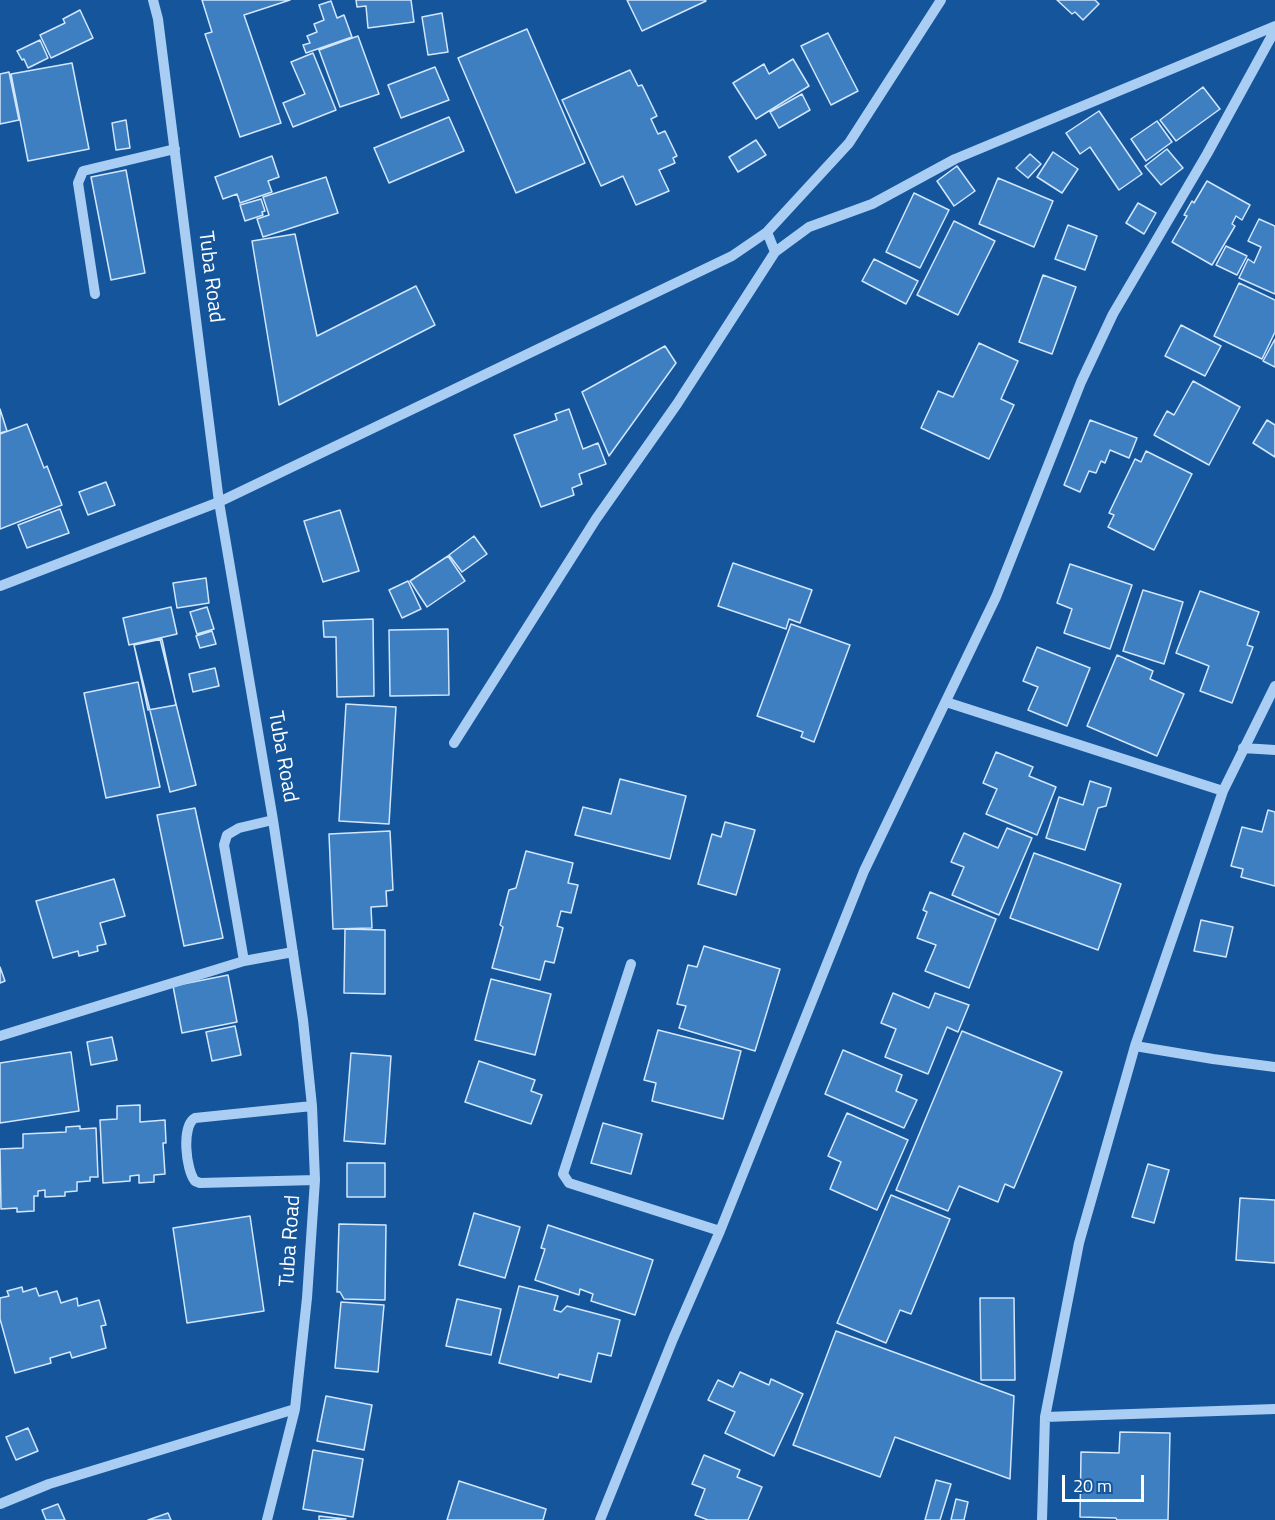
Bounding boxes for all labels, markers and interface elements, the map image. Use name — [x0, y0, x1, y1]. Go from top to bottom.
street label: Tuba Road — [192, 230, 228, 324]
street label: Tuba Road — [262, 710, 302, 804]
street label: Tuba Road — [275, 1194, 307, 1288]
scale bar — [1065, 1463, 1148, 1501]
text: 20 m — [1073, 1472, 1112, 1499]

